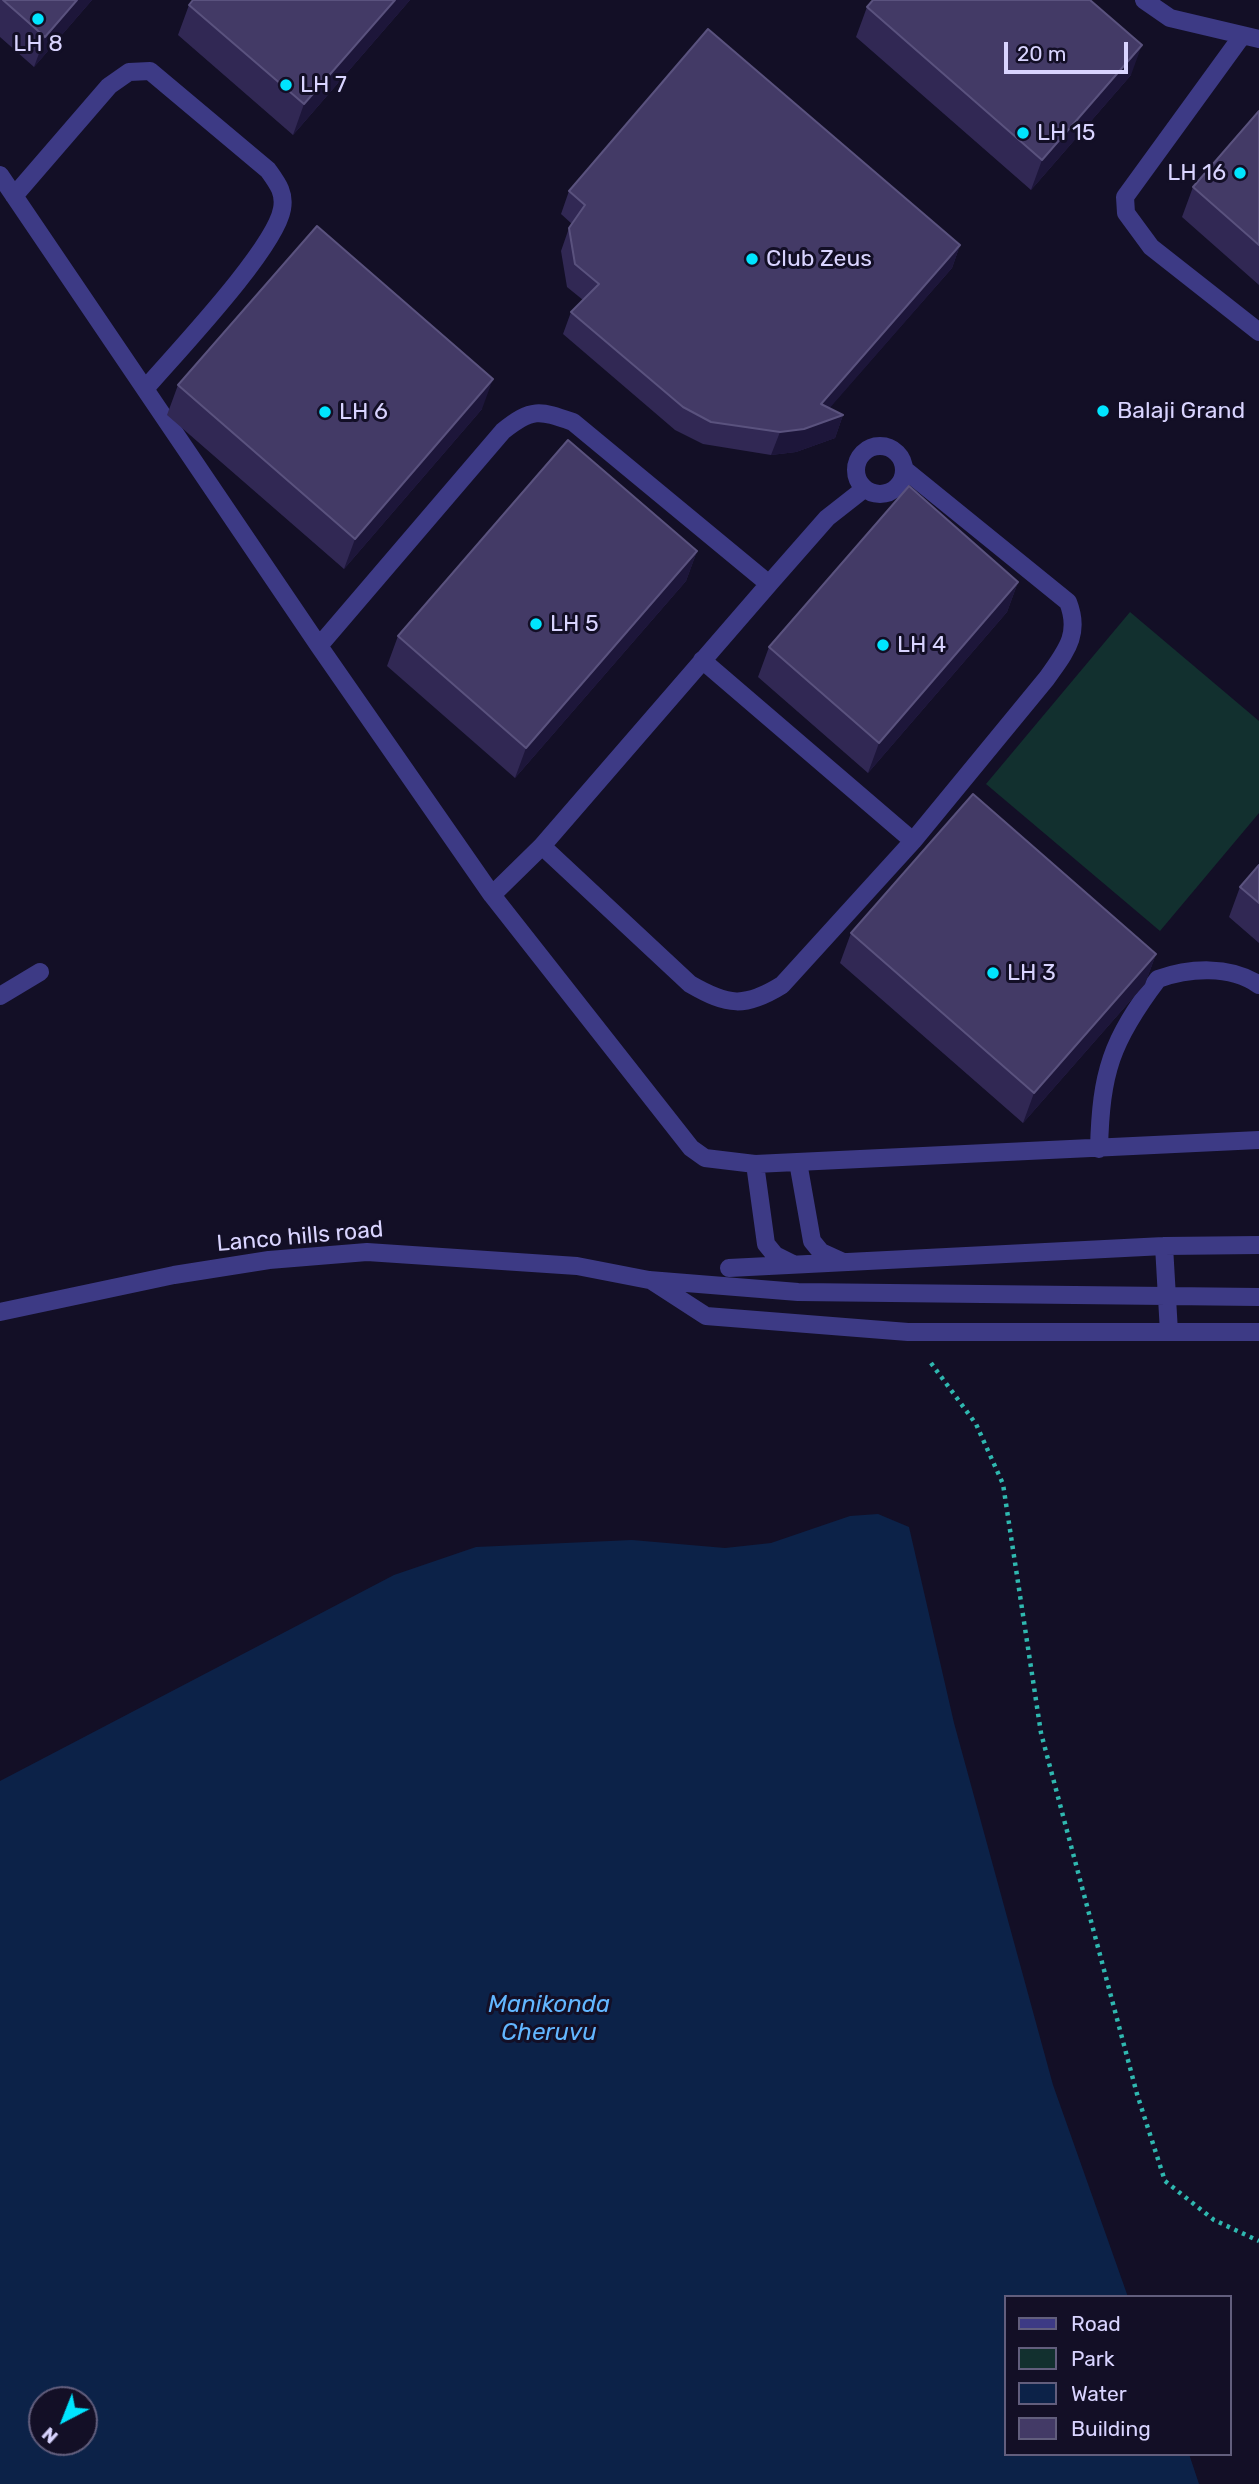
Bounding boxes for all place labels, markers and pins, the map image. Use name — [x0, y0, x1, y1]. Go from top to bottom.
marker: LH 8 — [30, 11, 46, 27]
place label: LH 8 — [13, 30, 63, 58]
place label: LH 7 — [300, 71, 347, 99]
marker: LH 7 — [278, 77, 294, 93]
place label: LH 15 — [1037, 119, 1096, 147]
marker: LH 15 — [1015, 125, 1031, 141]
place label: LH 16 — [1167, 159, 1226, 187]
marker: LH 16 — [1232, 165, 1248, 181]
place label: Club Zeus — [766, 245, 872, 273]
marker: Club Zeus — [744, 251, 760, 267]
place label: Balaji Grand — [1117, 397, 1245, 425]
place label: LH 6 — [339, 398, 388, 426]
marker: Balaji Grand — [1095, 403, 1111, 419]
marker: LH 6 — [317, 404, 333, 420]
place label: LH 5 — [550, 610, 599, 638]
marker: LH 5 — [528, 616, 544, 632]
place label: LH 4 — [897, 631, 946, 659]
marker: LH 4 — [875, 637, 891, 653]
place label: LH 3 — [1007, 959, 1056, 987]
marker: LH 3 — [985, 965, 1001, 981]

